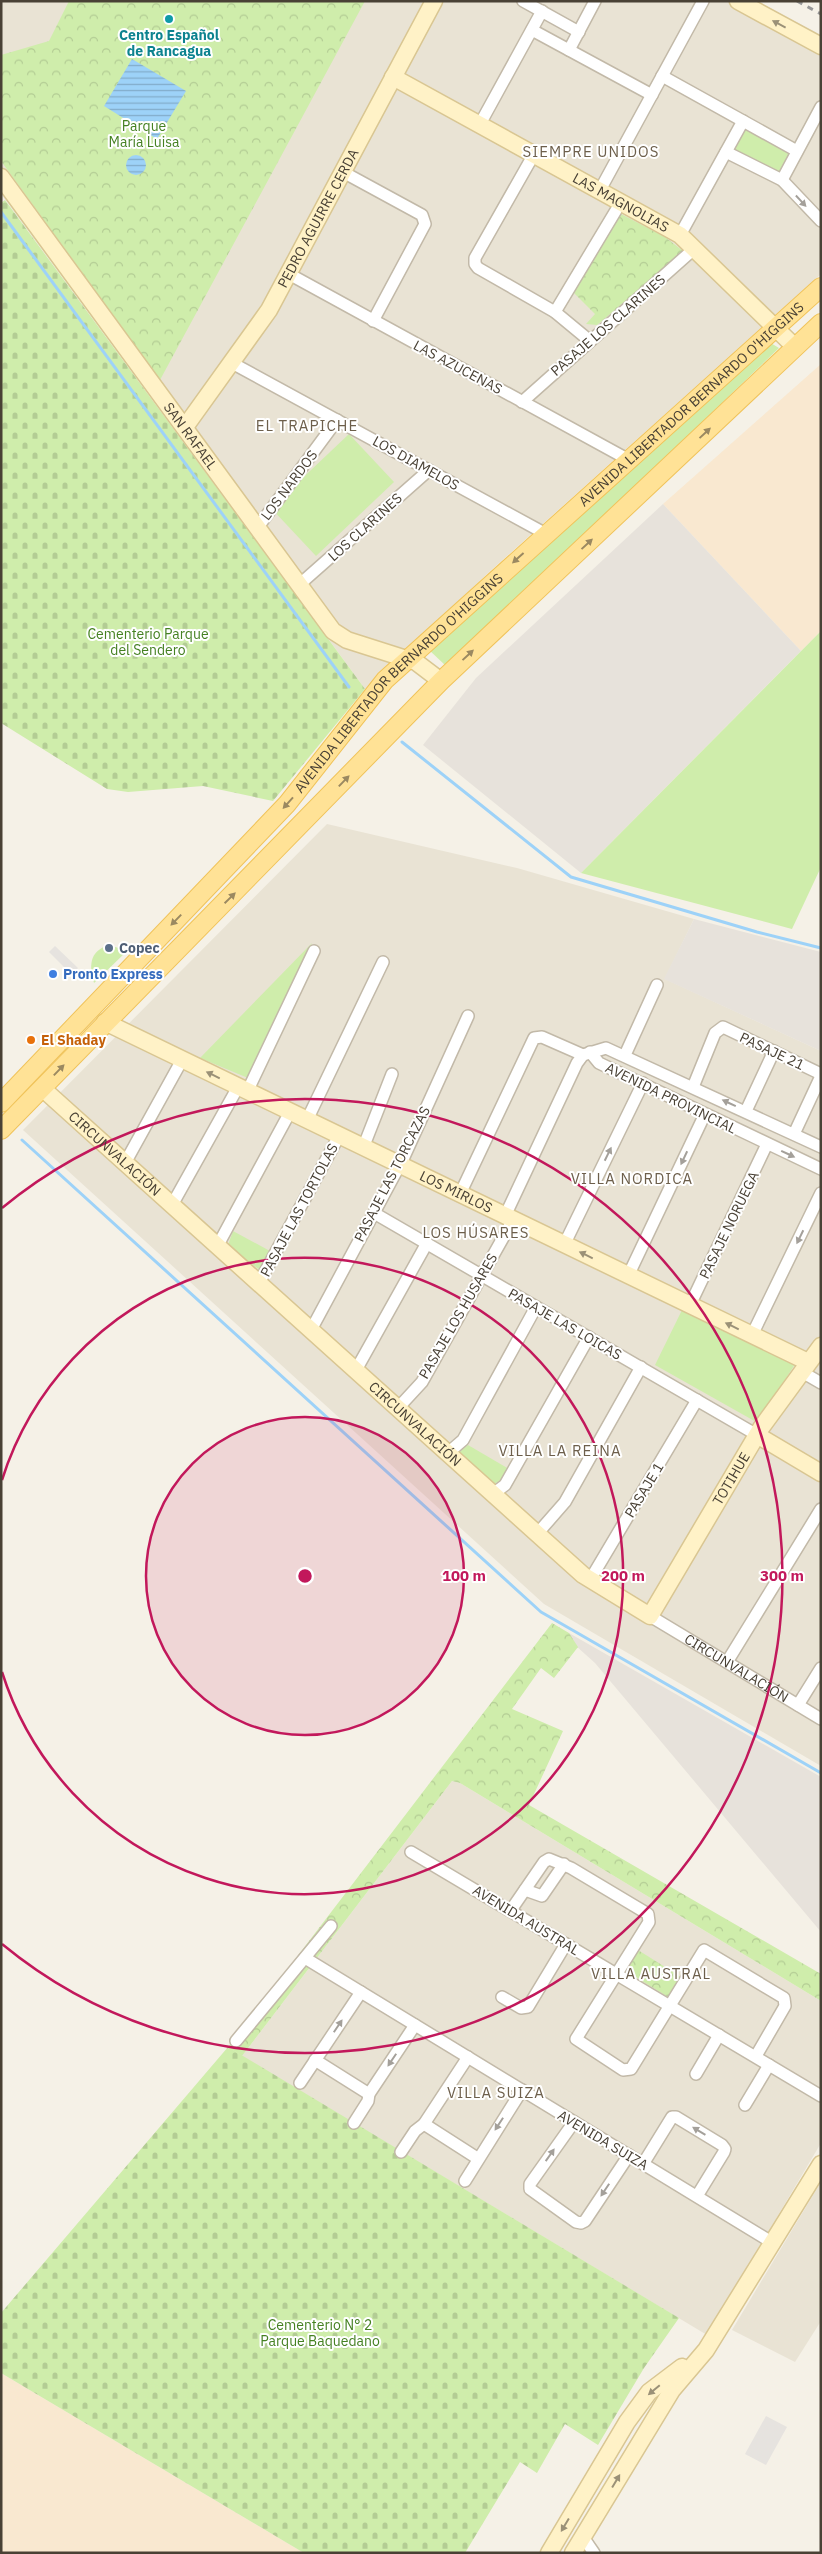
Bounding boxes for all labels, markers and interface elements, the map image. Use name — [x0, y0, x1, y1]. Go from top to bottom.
marker: Centro Español de Rancagua — [163, 13, 175, 25]
one-way arrow — [772, 20, 787, 28]
place label: Centro Español de Rancagua — [119, 26, 219, 60]
park label: Parque María Luisa — [109, 117, 180, 151]
district label: SIEMPRE UNIDOS — [523, 142, 659, 161]
street label: PEDRO AGUIRRE CERDA — [273, 146, 362, 291]
street label: LAS MAGNOLIAS — [569, 169, 672, 236]
one-way arrow — [795, 195, 807, 207]
street label: PASAJE LOS CLARINES — [547, 270, 669, 380]
street label: AVENIDA LIBERTADOR BERNARDO O'HIGGINS — [575, 298, 808, 510]
street label: LAS AZUCENAS — [410, 336, 506, 398]
street label: SAN RAFAEL — [160, 399, 221, 474]
district label: EL TRAPICHE — [256, 416, 358, 435]
one-way arrow — [699, 427, 711, 439]
street label: LOS DIAMELOS — [370, 432, 462, 494]
street label: LOS NARDOS — [257, 446, 321, 524]
street label: LOS CLARINES — [324, 489, 406, 565]
one-way arrow — [580, 538, 592, 550]
one-way arrow — [513, 552, 525, 564]
street label: AVENIDA LIBERTADOR BERNARDO O'HIGGINS — [290, 569, 507, 796]
park label: Cementerio Parque del Sendero — [87, 625, 209, 659]
one-way arrow — [462, 649, 474, 661]
one-way arrow — [337, 776, 349, 788]
one-way arrow — [282, 796, 294, 808]
one-way arrow — [224, 892, 236, 904]
one-way arrow — [170, 914, 182, 926]
place label: Copec — [119, 939, 160, 957]
marker: Copec — [103, 942, 115, 954]
place label: Pronto Express — [63, 965, 163, 983]
marker: Pronto Express — [47, 968, 59, 980]
street label: PASAJE 21 — [737, 1028, 807, 1074]
place label: El Shaday — [41, 1031, 106, 1049]
marker: El Shaday — [25, 1034, 37, 1046]
street label: AVENIDA PROVINCIAL — [603, 1058, 739, 1138]
one-way arrow — [53, 1064, 65, 1076]
one-way arrow — [206, 1071, 221, 1080]
one-way arrow — [722, 1099, 736, 1107]
street label: PASAJE LAS TORCAZAS — [350, 1103, 434, 1245]
street label: CIRCUNVALACIÓN — [65, 1107, 165, 1200]
street label: PASAJE LAS TORTOLAS — [256, 1140, 342, 1280]
one-way arrow — [604, 1146, 613, 1161]
one-way arrow — [781, 1150, 795, 1158]
one-way arrow — [680, 1151, 688, 1165]
street label: LOS MIRLOS — [417, 1167, 495, 1217]
street label: PASAJE NORUEGA — [695, 1168, 763, 1282]
district label: VILLA NORDICA — [571, 1169, 693, 1188]
district label: LOS HÚSARES — [422, 1223, 530, 1242]
one-way arrow — [795, 1230, 803, 1244]
street label: PASAJE LOS HUSARES — [415, 1250, 501, 1382]
one-way arrow — [579, 1251, 593, 1259]
street label: PASAJE LAS LOICAS — [505, 1284, 625, 1364]
one-way arrow — [725, 1321, 739, 1329]
street label: CIRCUNVALACIÓN — [365, 1378, 465, 1470]
district label: VILLA LA REINA — [498, 1441, 622, 1460]
street label: TOTIHUE — [708, 1449, 754, 1508]
street label: PASAJE 1 — [621, 1459, 667, 1521]
text: 100 m — [442, 1566, 486, 1585]
text: 200 m — [601, 1566, 645, 1585]
text: 300 m — [760, 1566, 804, 1585]
centre of rings — [296, 1567, 314, 1585]
street label: CIRCUNVALACIÓN — [681, 1630, 792, 1706]
street label: AVENIDA AUSTRAL — [469, 1881, 583, 1959]
district label: VILLA AUSTRAL — [591, 1964, 711, 1983]
one-way arrow — [333, 2020, 343, 2033]
one-way arrow — [387, 2053, 397, 2066]
district label: VILLA SUIZA — [447, 2083, 545, 2102]
street label: AVENIDA SUIZA — [554, 2106, 652, 2174]
one-way arrow — [495, 2117, 504, 2131]
one-way arrow — [693, 2126, 706, 2135]
one-way arrow — [545, 2148, 555, 2162]
one-way arrow — [601, 2183, 610, 2197]
park label: Cementerio N° 2 Parque Baquedano — [260, 2316, 380, 2350]
one-way arrow — [647, 2384, 660, 2395]
one-way arrow — [612, 2474, 621, 2487]
one-way arrow — [561, 2519, 570, 2532]

